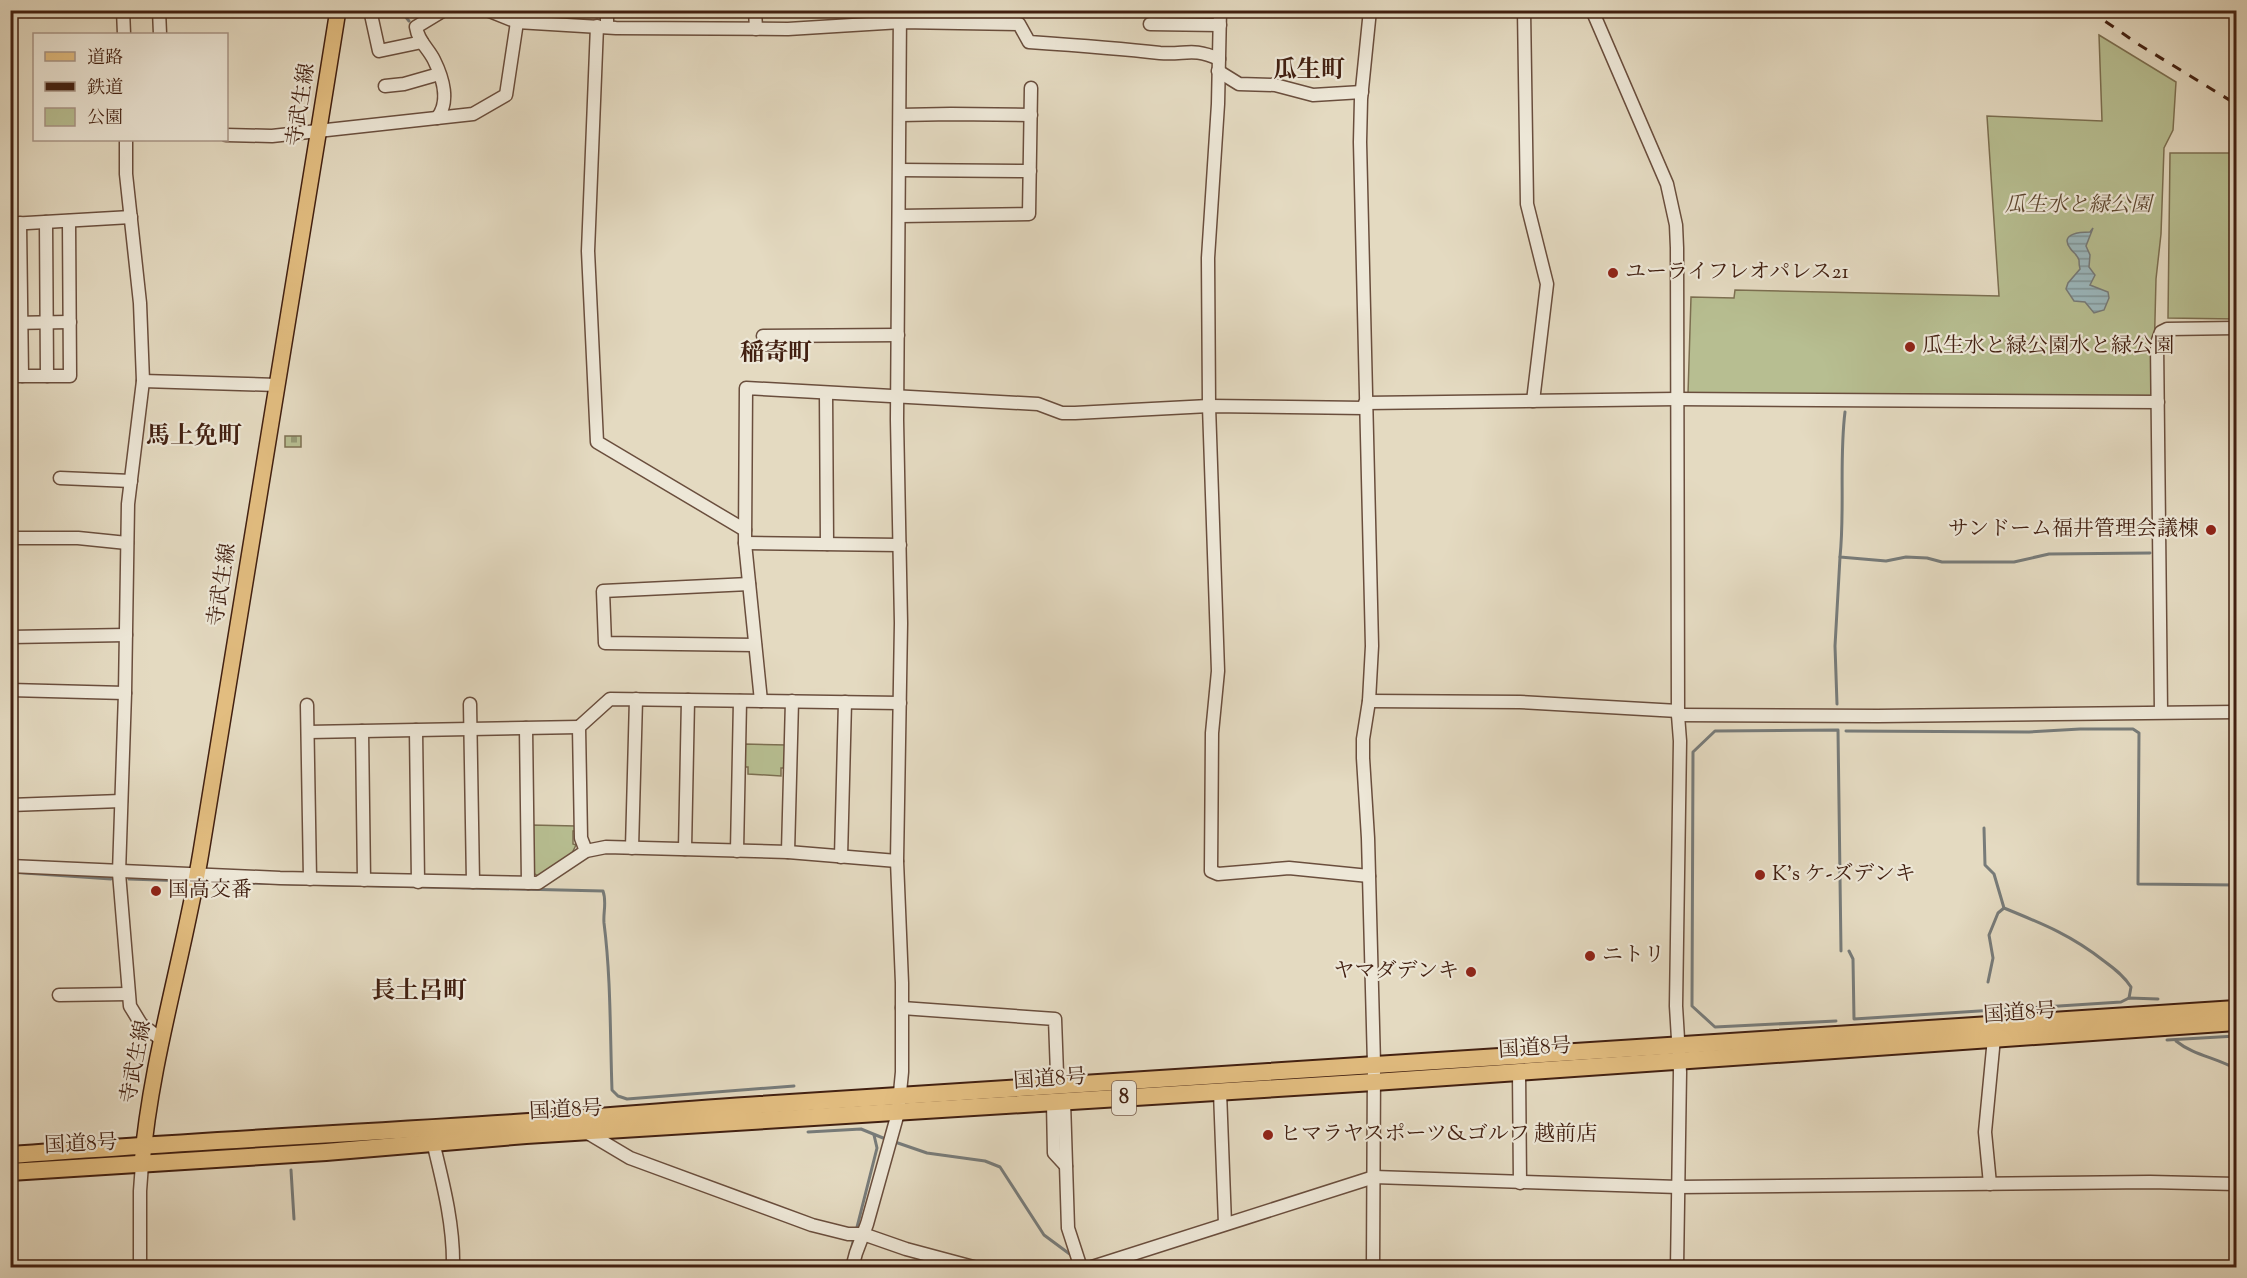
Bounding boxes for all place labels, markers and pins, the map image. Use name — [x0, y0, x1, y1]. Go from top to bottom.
place label: ユーライフレオパレス21 — [1625, 258, 1849, 288]
marker: ユーライフレオパレス21 — [1606, 266, 1620, 280]
place label: 瓜生水と緑公園水と緑公園 — [1922, 332, 2174, 362]
marker: 瓜生水と緑公園水と緑公園 — [1903, 340, 1917, 354]
place label: サンドーム福井管理会議棟 — [1948, 515, 2199, 545]
marker: サンドーム福井管理会議棟 — [2204, 523, 2218, 537]
place label: K's ケ-ズデンキ — [1772, 860, 1916, 890]
marker: K's ケ-ズデンキ — [1753, 868, 1767, 882]
place label: 国高交番 — [168, 876, 252, 906]
marker: 国高交番 — [149, 884, 163, 898]
place label: ニトリ — [1602, 941, 1665, 971]
marker: ニトリ — [1583, 949, 1597, 963]
place label: ヤマダデンキ — [1333, 957, 1459, 987]
marker: ヤマダデンキ — [1464, 965, 1478, 979]
place label: ヒマラヤスポーツ&ゴルフ 越前店 — [1280, 1120, 1597, 1150]
marker: ヒマラヤスポーツ&ゴルフ 越前店 — [1261, 1128, 1275, 1142]

